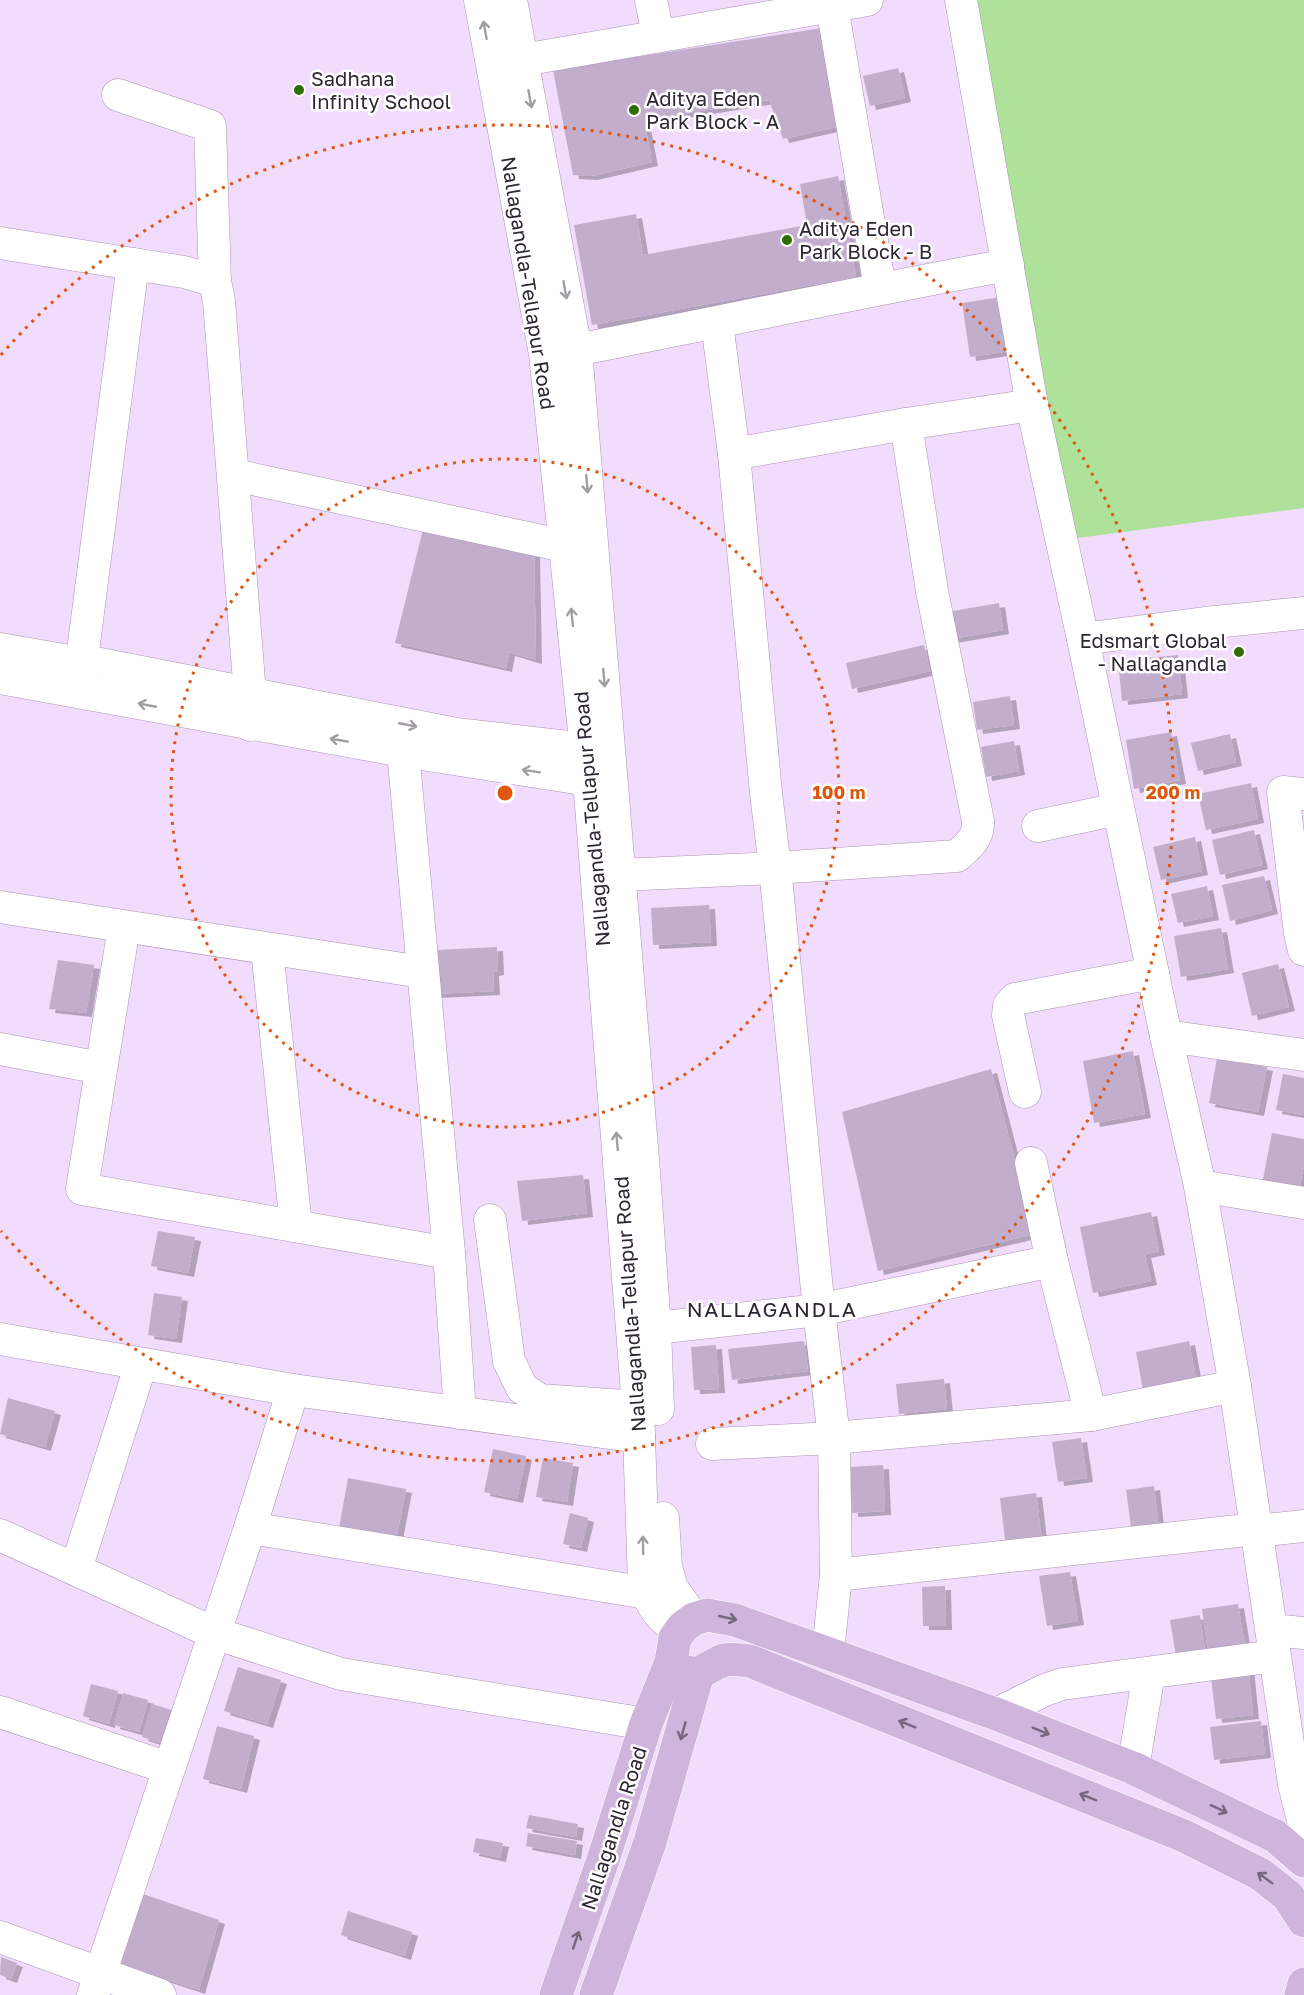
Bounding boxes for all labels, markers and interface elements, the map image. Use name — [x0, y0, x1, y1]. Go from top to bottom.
one-way arrow — [479, 21, 490, 40]
place label: Sadhana Infinity School — [311, 66, 451, 113]
marker: Sadhana Infinity School — [292, 83, 306, 97]
place label: Aditya Eden Park Block - A — [646, 86, 779, 133]
one-way arrow — [525, 88, 536, 108]
marker: Aditya Eden Park Block - A — [627, 103, 641, 117]
street label: Nallagandla-Tellapur Road — [497, 155, 561, 411]
place label: Aditya Eden Park Block - B — [799, 216, 932, 263]
marker: Aditya Eden Park Block - B — [780, 233, 794, 247]
one-way arrow — [560, 280, 571, 300]
one-way arrow — [582, 474, 593, 493]
one-way arrow — [566, 608, 577, 627]
place label: Edsmart Global - Nallagandla — [1080, 628, 1227, 675]
marker: Edsmart Global - Nallagandla — [1232, 645, 1246, 659]
one-way arrow — [599, 668, 610, 688]
street label: Nallagandla-Tellapur Road — [568, 690, 614, 948]
one-way arrow — [137, 700, 157, 711]
one-way arrow — [398, 720, 418, 731]
one-way arrow — [329, 734, 349, 745]
one-way arrow — [522, 765, 542, 776]
text: 100 m — [813, 781, 865, 803]
text: 200 m — [1146, 781, 1200, 803]
centre of rings — [495, 783, 515, 803]
one-way arrow — [612, 1131, 623, 1151]
street label: Nallagandla-Tellapur Road — [608, 1175, 650, 1433]
district label: NALLAGANDLA — [687, 1296, 857, 1322]
one-way arrow — [638, 1535, 649, 1555]
one-way arrow — [718, 1613, 737, 1625]
one-way arrow — [899, 1718, 917, 1729]
one-way arrow — [677, 1721, 688, 1740]
one-way arrow — [1031, 1726, 1049, 1737]
street label: Nallagandla Road — [575, 1743, 651, 1913]
one-way arrow — [1079, 1791, 1098, 1802]
one-way arrow — [1210, 1804, 1228, 1816]
one-way arrow — [1257, 1872, 1273, 1885]
one-way arrow — [571, 1931, 582, 1950]

